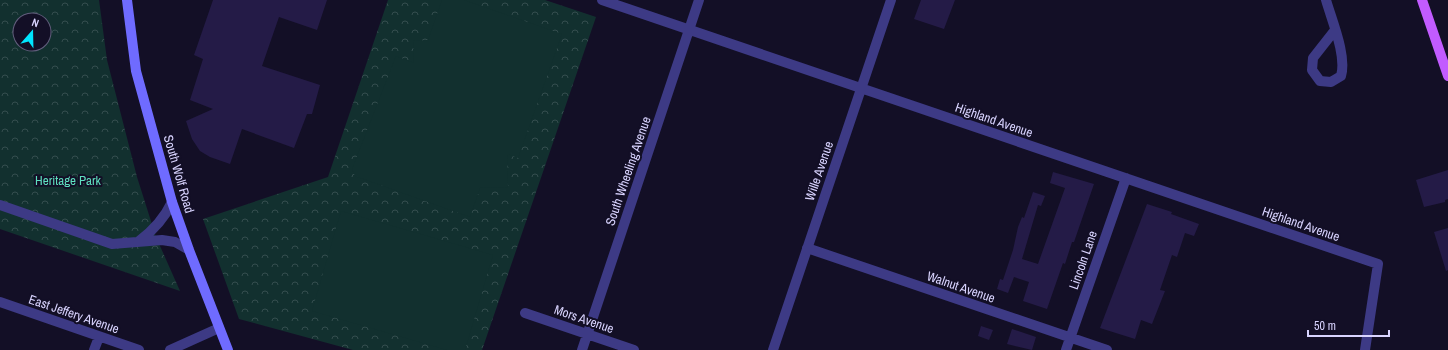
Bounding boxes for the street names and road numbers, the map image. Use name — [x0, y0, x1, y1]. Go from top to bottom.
street label: Highland Avenue — [953, 99, 1035, 141]
street label: South Wheeling Avenue — [601, 114, 655, 228]
street label: South Wolf Road — [160, 133, 198, 215]
street label: Wille Avenue — [801, 139, 837, 203]
street label: Highland Avenue — [1260, 203, 1342, 245]
street label: Lincoln Lane — [1065, 228, 1101, 292]
street label: Walnut Avenue — [925, 267, 997, 307]
street label: East Jeffery Avenue — [27, 291, 121, 337]
street label: Mors Avenue — [552, 301, 616, 337]

